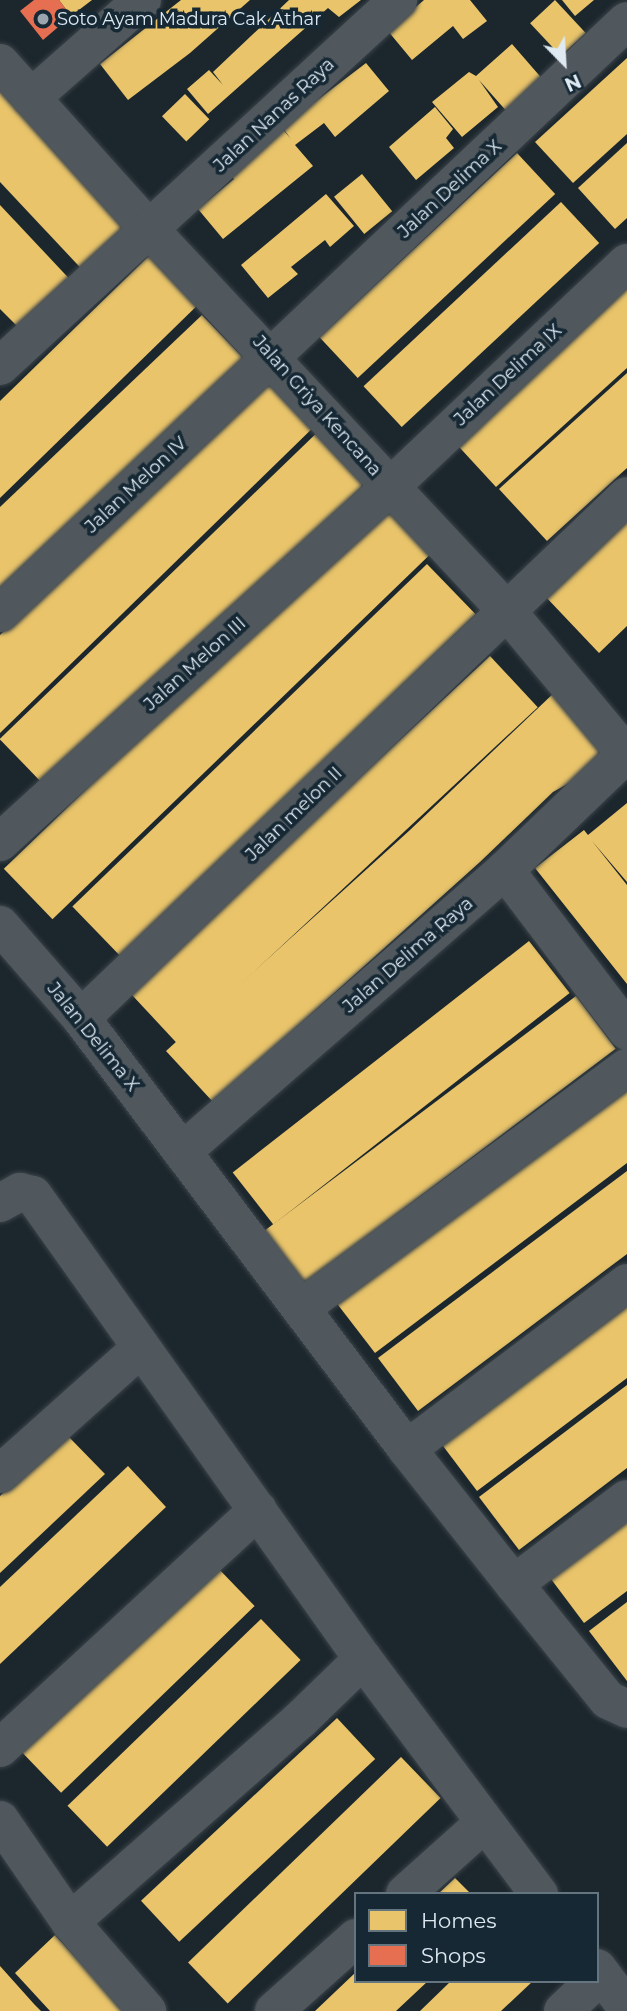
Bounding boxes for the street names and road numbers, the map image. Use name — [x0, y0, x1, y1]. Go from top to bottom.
street label: Jalan Nanas Raya — [209, 54, 339, 176]
street label: Jalan Delima X — [394, 136, 506, 242]
street label: Jalan Delima IX — [450, 320, 566, 430]
street label: Jalan Griya Kencana — [248, 331, 386, 481]
street label: Jalan Melon IV — [81, 433, 191, 537]
street label: Jalan Melon III — [140, 613, 250, 715]
street label: Jalan melon II — [241, 763, 347, 865]
street label: Jalan Delima Raya — [339, 893, 477, 1017]
street label: Jalan Delima X — [43, 978, 143, 1096]

